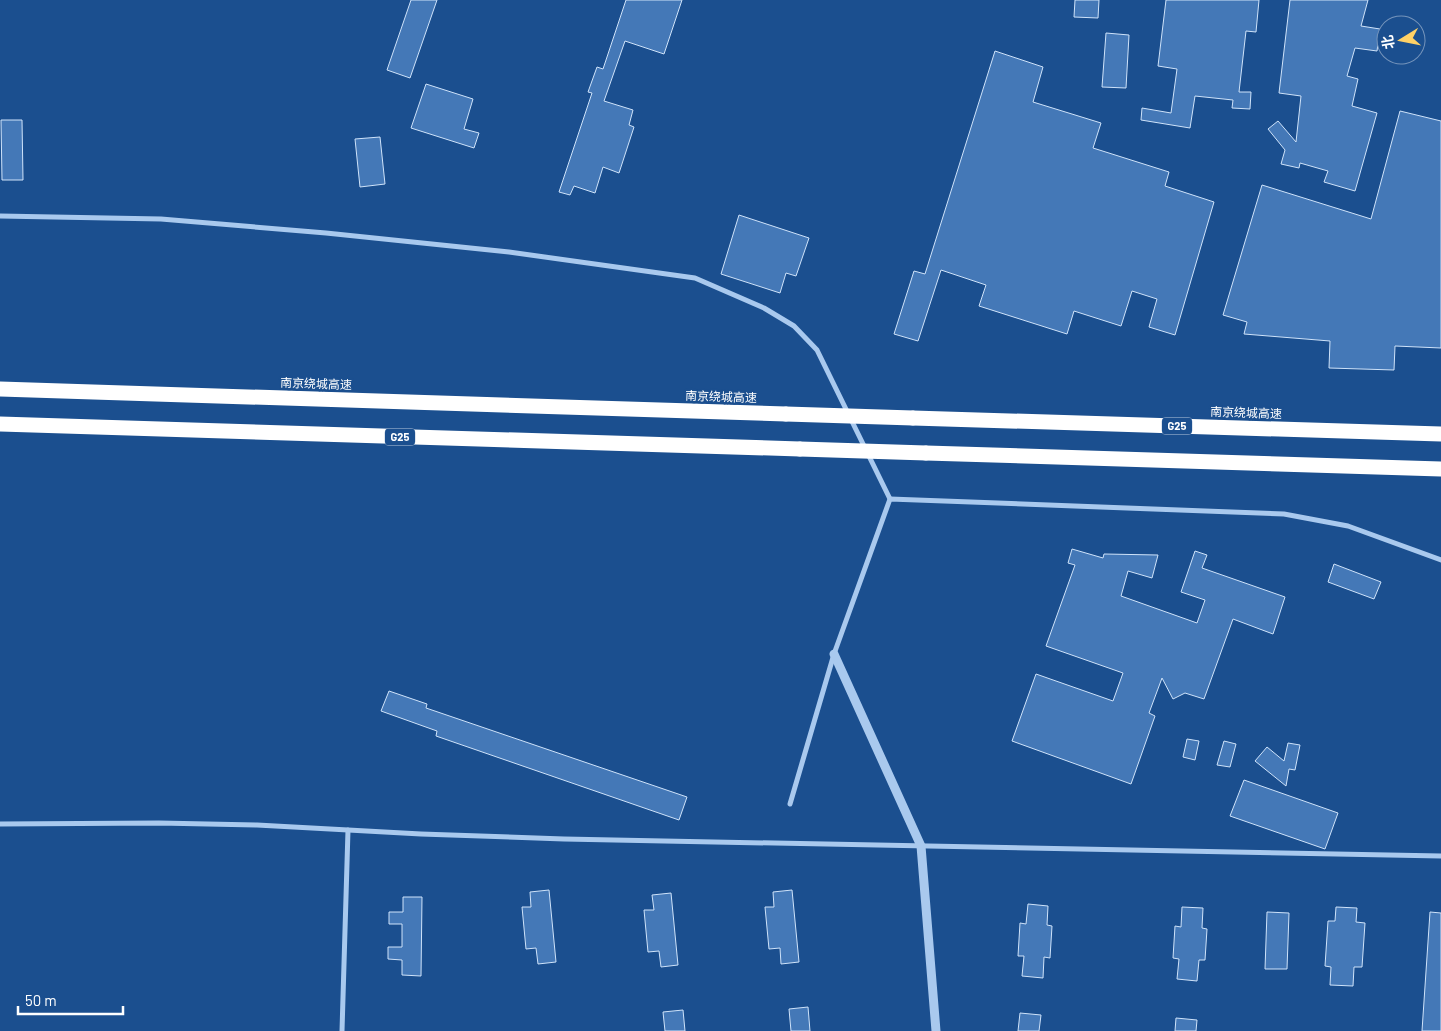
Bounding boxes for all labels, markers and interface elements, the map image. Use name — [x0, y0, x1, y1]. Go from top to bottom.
north arrow — [1376, 15, 1426, 65]
text: 北 — [1378, 34, 1397, 51]
street label: 南京绕城高速 — [280, 375, 352, 391]
street label: 南京绕城高速 — [685, 388, 757, 404]
street label: 南京绕城高速 — [1210, 404, 1282, 420]
road number: G25 — [1162, 418, 1192, 434]
road number: G25 — [385, 428, 415, 446]
scale bar — [18, 984, 122, 1016]
text: 50 m — [25, 991, 57, 1009]

